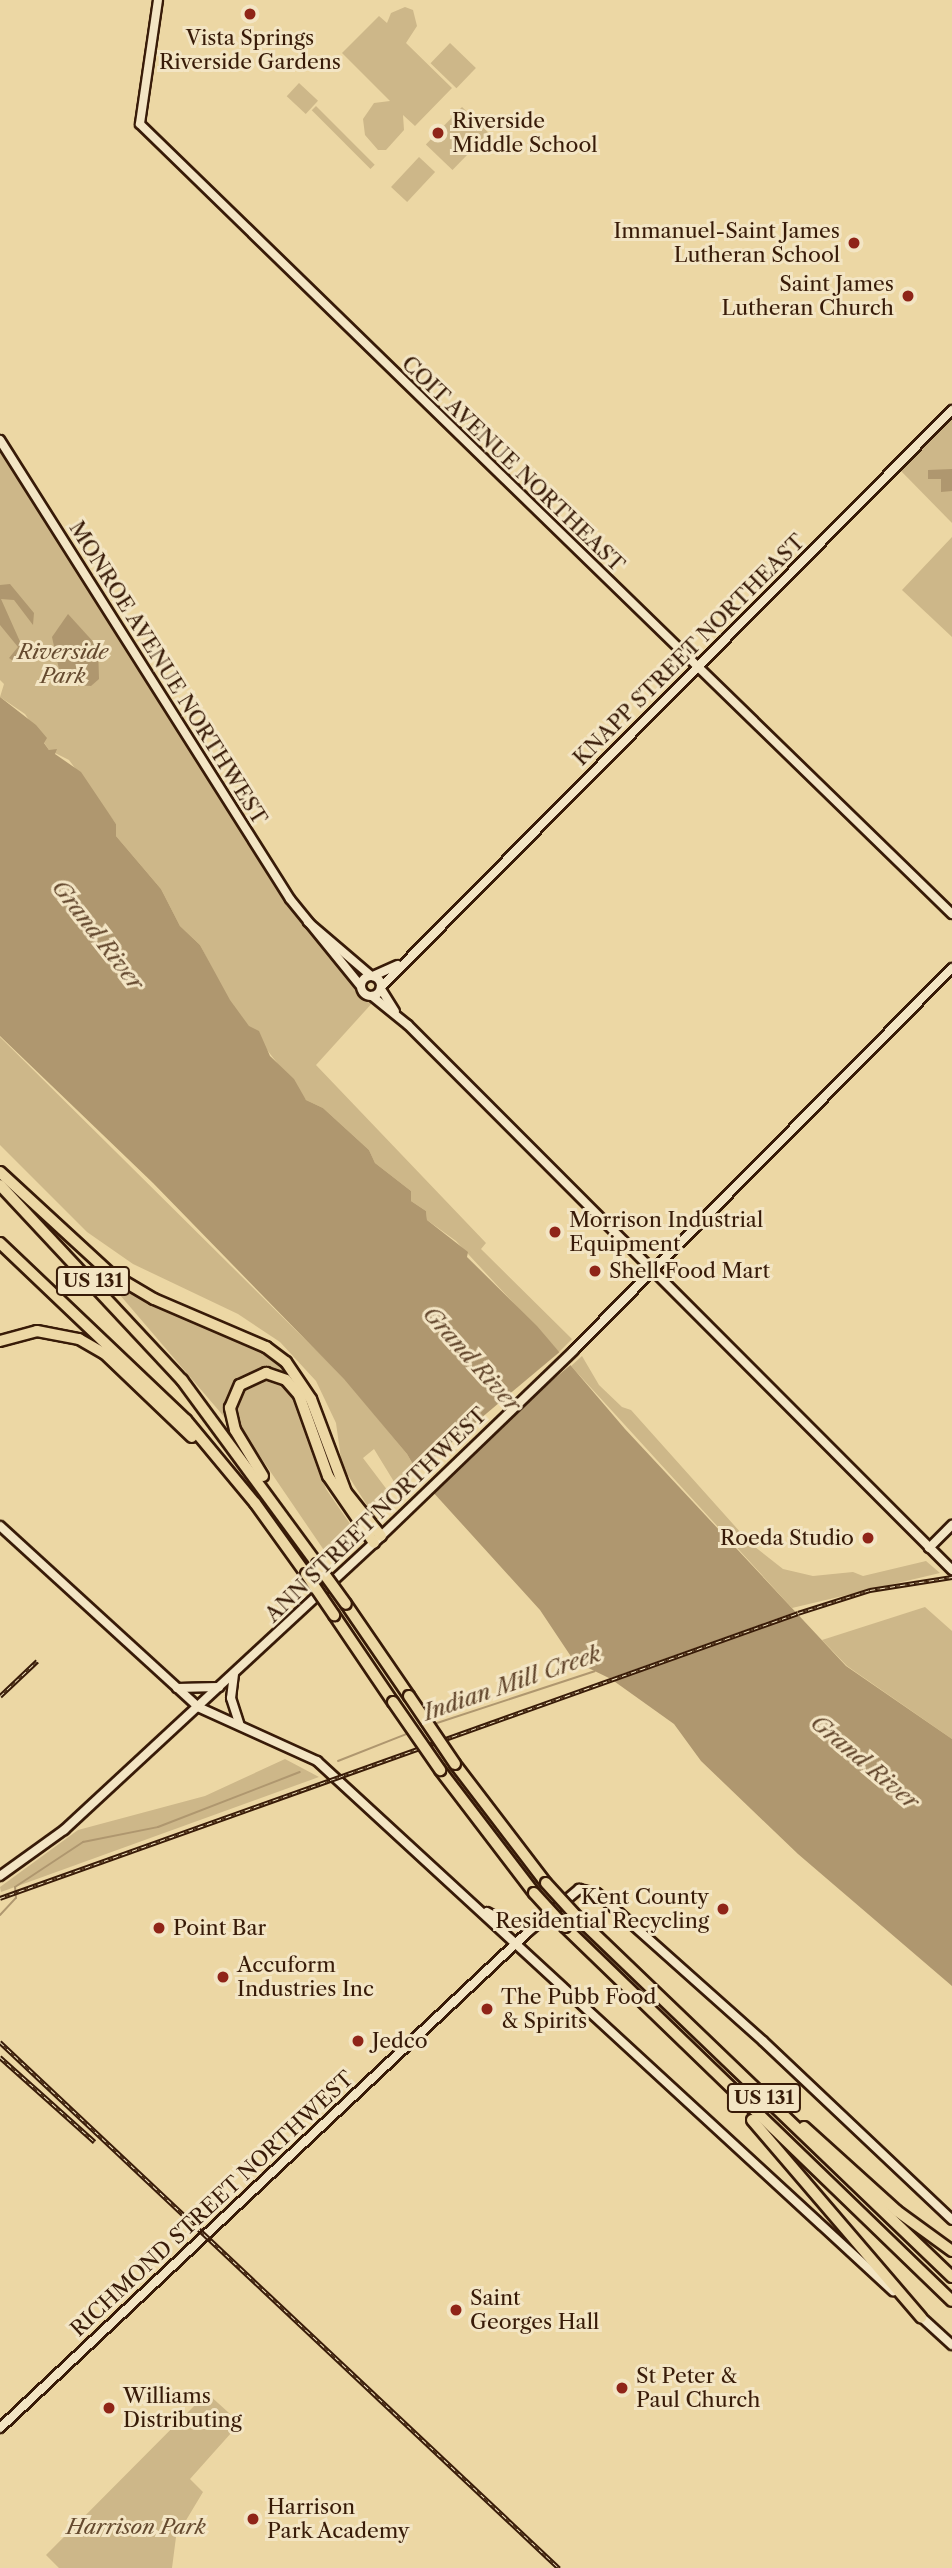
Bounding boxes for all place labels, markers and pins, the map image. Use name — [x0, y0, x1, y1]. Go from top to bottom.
marker: Vista Springs Riverside Gardens — [242, 6, 258, 22]
place label: Vista Springs Riverside Gardens — [159, 25, 341, 75]
place label: Riverside Middle School — [452, 108, 597, 158]
marker: Riverside Middle School — [430, 125, 446, 141]
place label: Immanuel-Saint James Lutheran School — [613, 218, 840, 268]
marker: Immanuel-Saint James Lutheran School — [846, 235, 862, 251]
place label: Saint James Lutheran Church — [721, 271, 894, 321]
marker: Saint James Lutheran Church — [900, 288, 916, 304]
place label: Morrison Industrial Equipment — [569, 1207, 763, 1257]
marker: Morrison Industrial Equipment — [547, 1224, 563, 1240]
place label: Shell Food Mart — [609, 1258, 770, 1284]
marker: Shell Food Mart — [587, 1263, 603, 1279]
place label: Roeda Studio — [720, 1525, 854, 1551]
marker: Roeda Studio — [860, 1530, 876, 1546]
place label: Kent County Residential Recycling — [495, 1884, 709, 1934]
marker: Kent County Residential Recycling — [715, 1901, 731, 1917]
place label: Point Bar — [173, 1915, 266, 1941]
marker: Point Bar — [151, 1920, 167, 1936]
place label: Accuform Industries Inc — [237, 1952, 374, 2002]
marker: Accuform Industries Inc — [215, 1969, 231, 1985]
place label: The Pubb Food & Spirits — [501, 1984, 656, 2034]
marker: The Pubb Food & Spirits — [479, 2001, 495, 2017]
place label: Jedco — [372, 2028, 428, 2054]
marker: Jedco — [350, 2033, 366, 2049]
place label: Saint Georges Hall — [470, 2285, 599, 2335]
marker: Saint Georges Hall — [448, 2302, 464, 2318]
place label: St Peter & Paul Church — [636, 2363, 760, 2413]
marker: St Peter & Paul Church — [614, 2380, 630, 2396]
place label: Williams Distributing — [123, 2383, 242, 2433]
marker: Williams Distributing — [101, 2400, 117, 2416]
place label: Harrison Park Academy — [267, 2494, 411, 2544]
marker: Harrison Park Academy — [245, 2511, 261, 2527]

